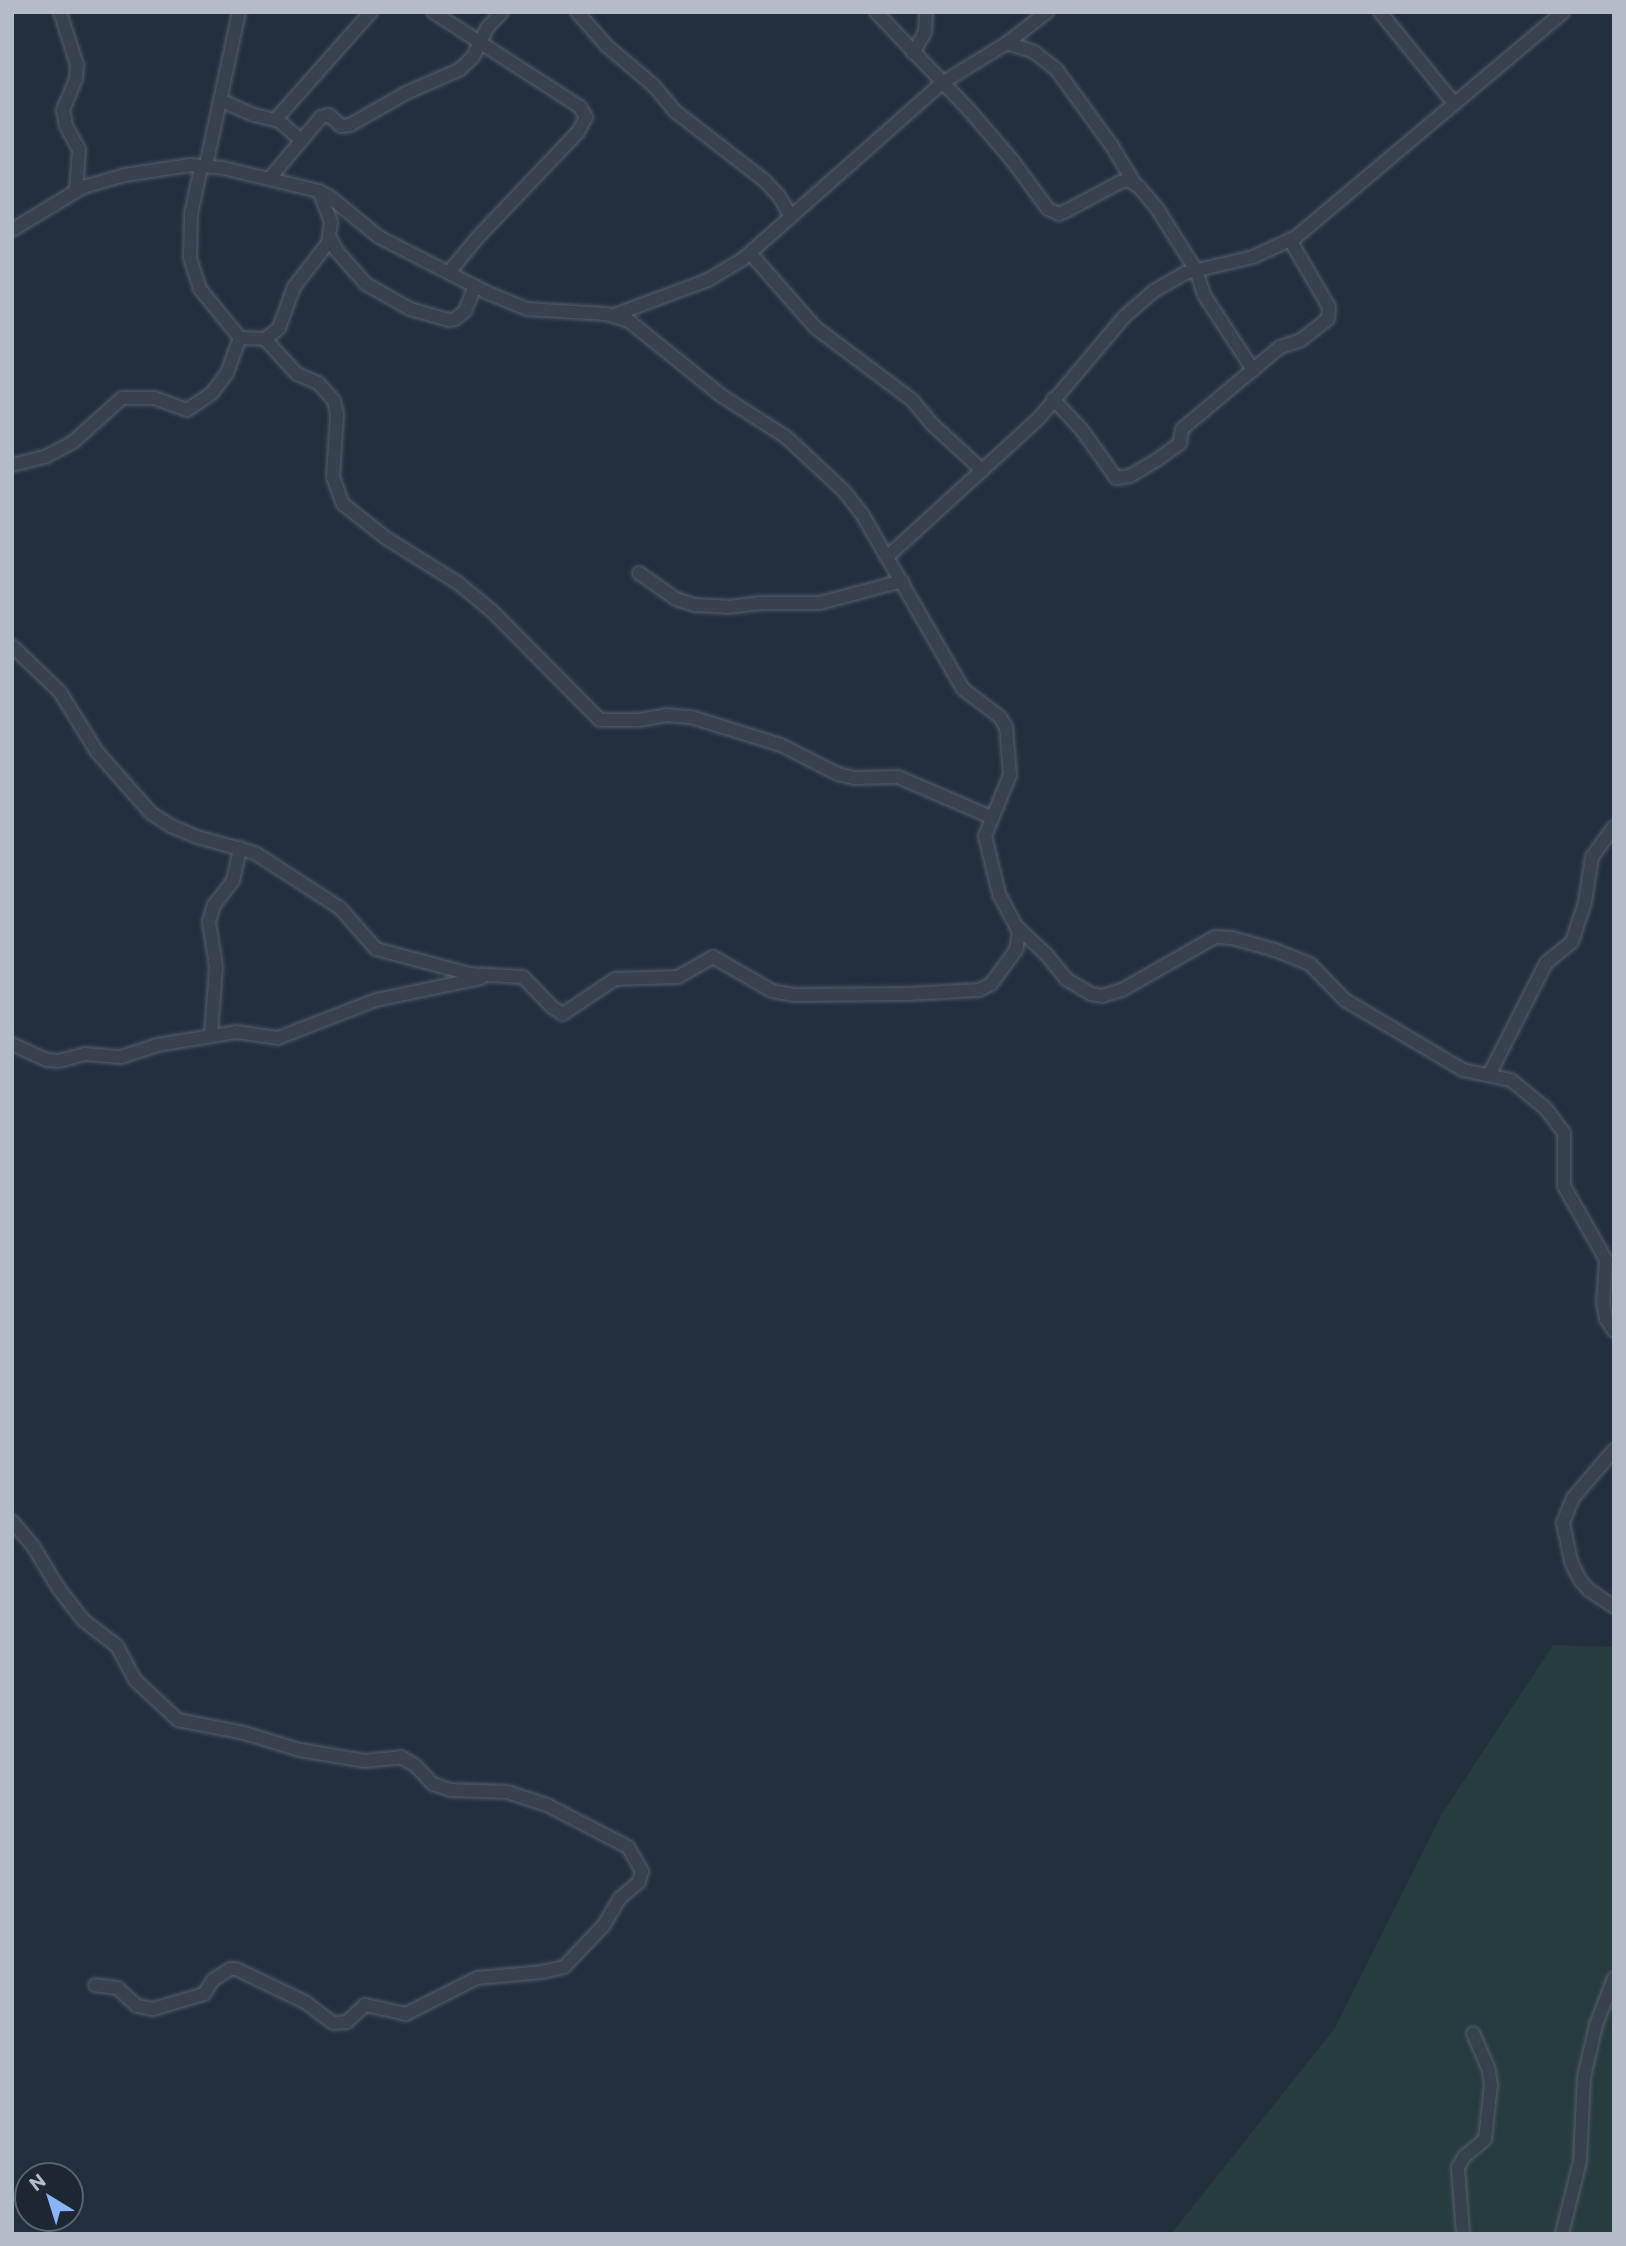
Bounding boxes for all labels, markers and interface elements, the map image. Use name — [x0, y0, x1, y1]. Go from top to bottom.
north arrow — [14, 2162, 84, 2232]
text: N — [24, 2168, 50, 2195]

